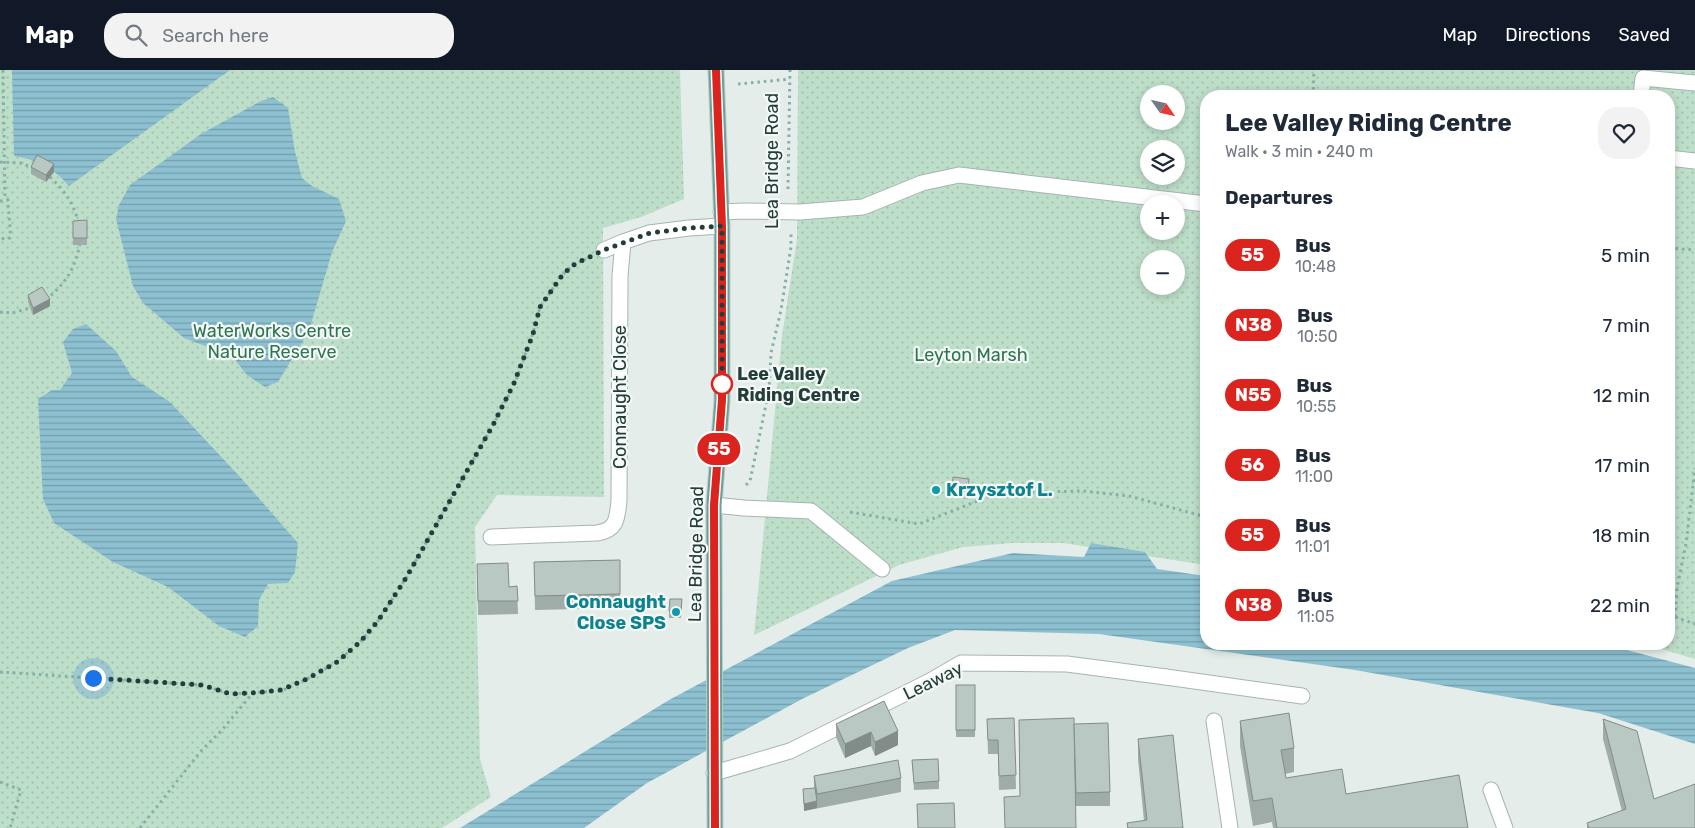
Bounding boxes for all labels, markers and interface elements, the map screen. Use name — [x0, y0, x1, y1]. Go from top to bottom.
search box — [104, 13, 454, 58]
text: Map — [25, 21, 74, 49]
icon: search — [122, 21, 150, 49]
text: Search here — [162, 24, 269, 47]
text: Map — [1442, 24, 1477, 46]
text: Directions — [1505, 24, 1591, 46]
text: Saved — [1619, 24, 1670, 46]
north arrow — [1140, 85, 1185, 130]
map controls — [1140, 85, 1185, 295]
street label: Lea Bridge Road — [761, 93, 783, 229]
button: heart — [1598, 107, 1650, 159]
text: Lee Valley Riding Centre — [1225, 109, 1512, 137]
button: layers — [1140, 140, 1185, 185]
text: Walk · 3 min · 240 m — [1225, 142, 1373, 161]
text: Departures — [1225, 186, 1333, 209]
button: + — [1140, 195, 1185, 240]
text: Bus — [1295, 234, 1331, 257]
text: 55 — [1241, 244, 1264, 266]
text: 5 min — [1601, 244, 1650, 267]
button: − — [1140, 250, 1185, 295]
text: 10:48 — [1295, 257, 1336, 276]
text: Bus — [1297, 304, 1333, 327]
text: N38 — [1235, 314, 1272, 336]
text: 7 min — [1603, 314, 1650, 337]
park label: WaterWorks Centre Nature Reserve — [193, 320, 351, 363]
street label: Connaught Close — [609, 325, 631, 469]
text: 10:50 — [1297, 327, 1338, 346]
park label: Leyton Marsh — [914, 344, 1028, 366]
place label: Lee Valley Riding Centre — [737, 363, 860, 406]
marker: Lee Valley Riding Centre — [711, 373, 733, 395]
text: Bus — [1296, 374, 1332, 397]
text: N55 — [1235, 384, 1271, 406]
text: 12 min — [1593, 384, 1650, 407]
text: 10:55 — [1296, 397, 1336, 416]
line badge: 55 — [696, 433, 742, 465]
text: 55 — [707, 438, 731, 460]
text: Bus — [1295, 444, 1331, 467]
text: 56 — [1241, 454, 1264, 476]
text: 17 min — [1594, 454, 1650, 477]
text: 11:00 — [1295, 467, 1333, 486]
place label: Krzysztof L. — [946, 479, 1053, 501]
marker: Krzysztof L. — [930, 484, 942, 496]
street label: Lea Bridge Road — [684, 486, 708, 622]
text: Bus — [1295, 514, 1331, 537]
text: 55 — [1241, 524, 1264, 546]
text: 18 min — [1592, 524, 1650, 547]
text: 11:01 — [1295, 537, 1330, 556]
text: Bus — [1297, 584, 1333, 607]
place label: Connaught Close SPS — [566, 591, 666, 634]
text: N38 — [1235, 594, 1272, 616]
text: 22 min — [1590, 594, 1650, 617]
marker: Connaught Close SPS — [670, 606, 682, 618]
text: 11:05 — [1297, 607, 1334, 626]
street label: Leaway — [900, 657, 967, 705]
your location — [81, 666, 106, 691]

